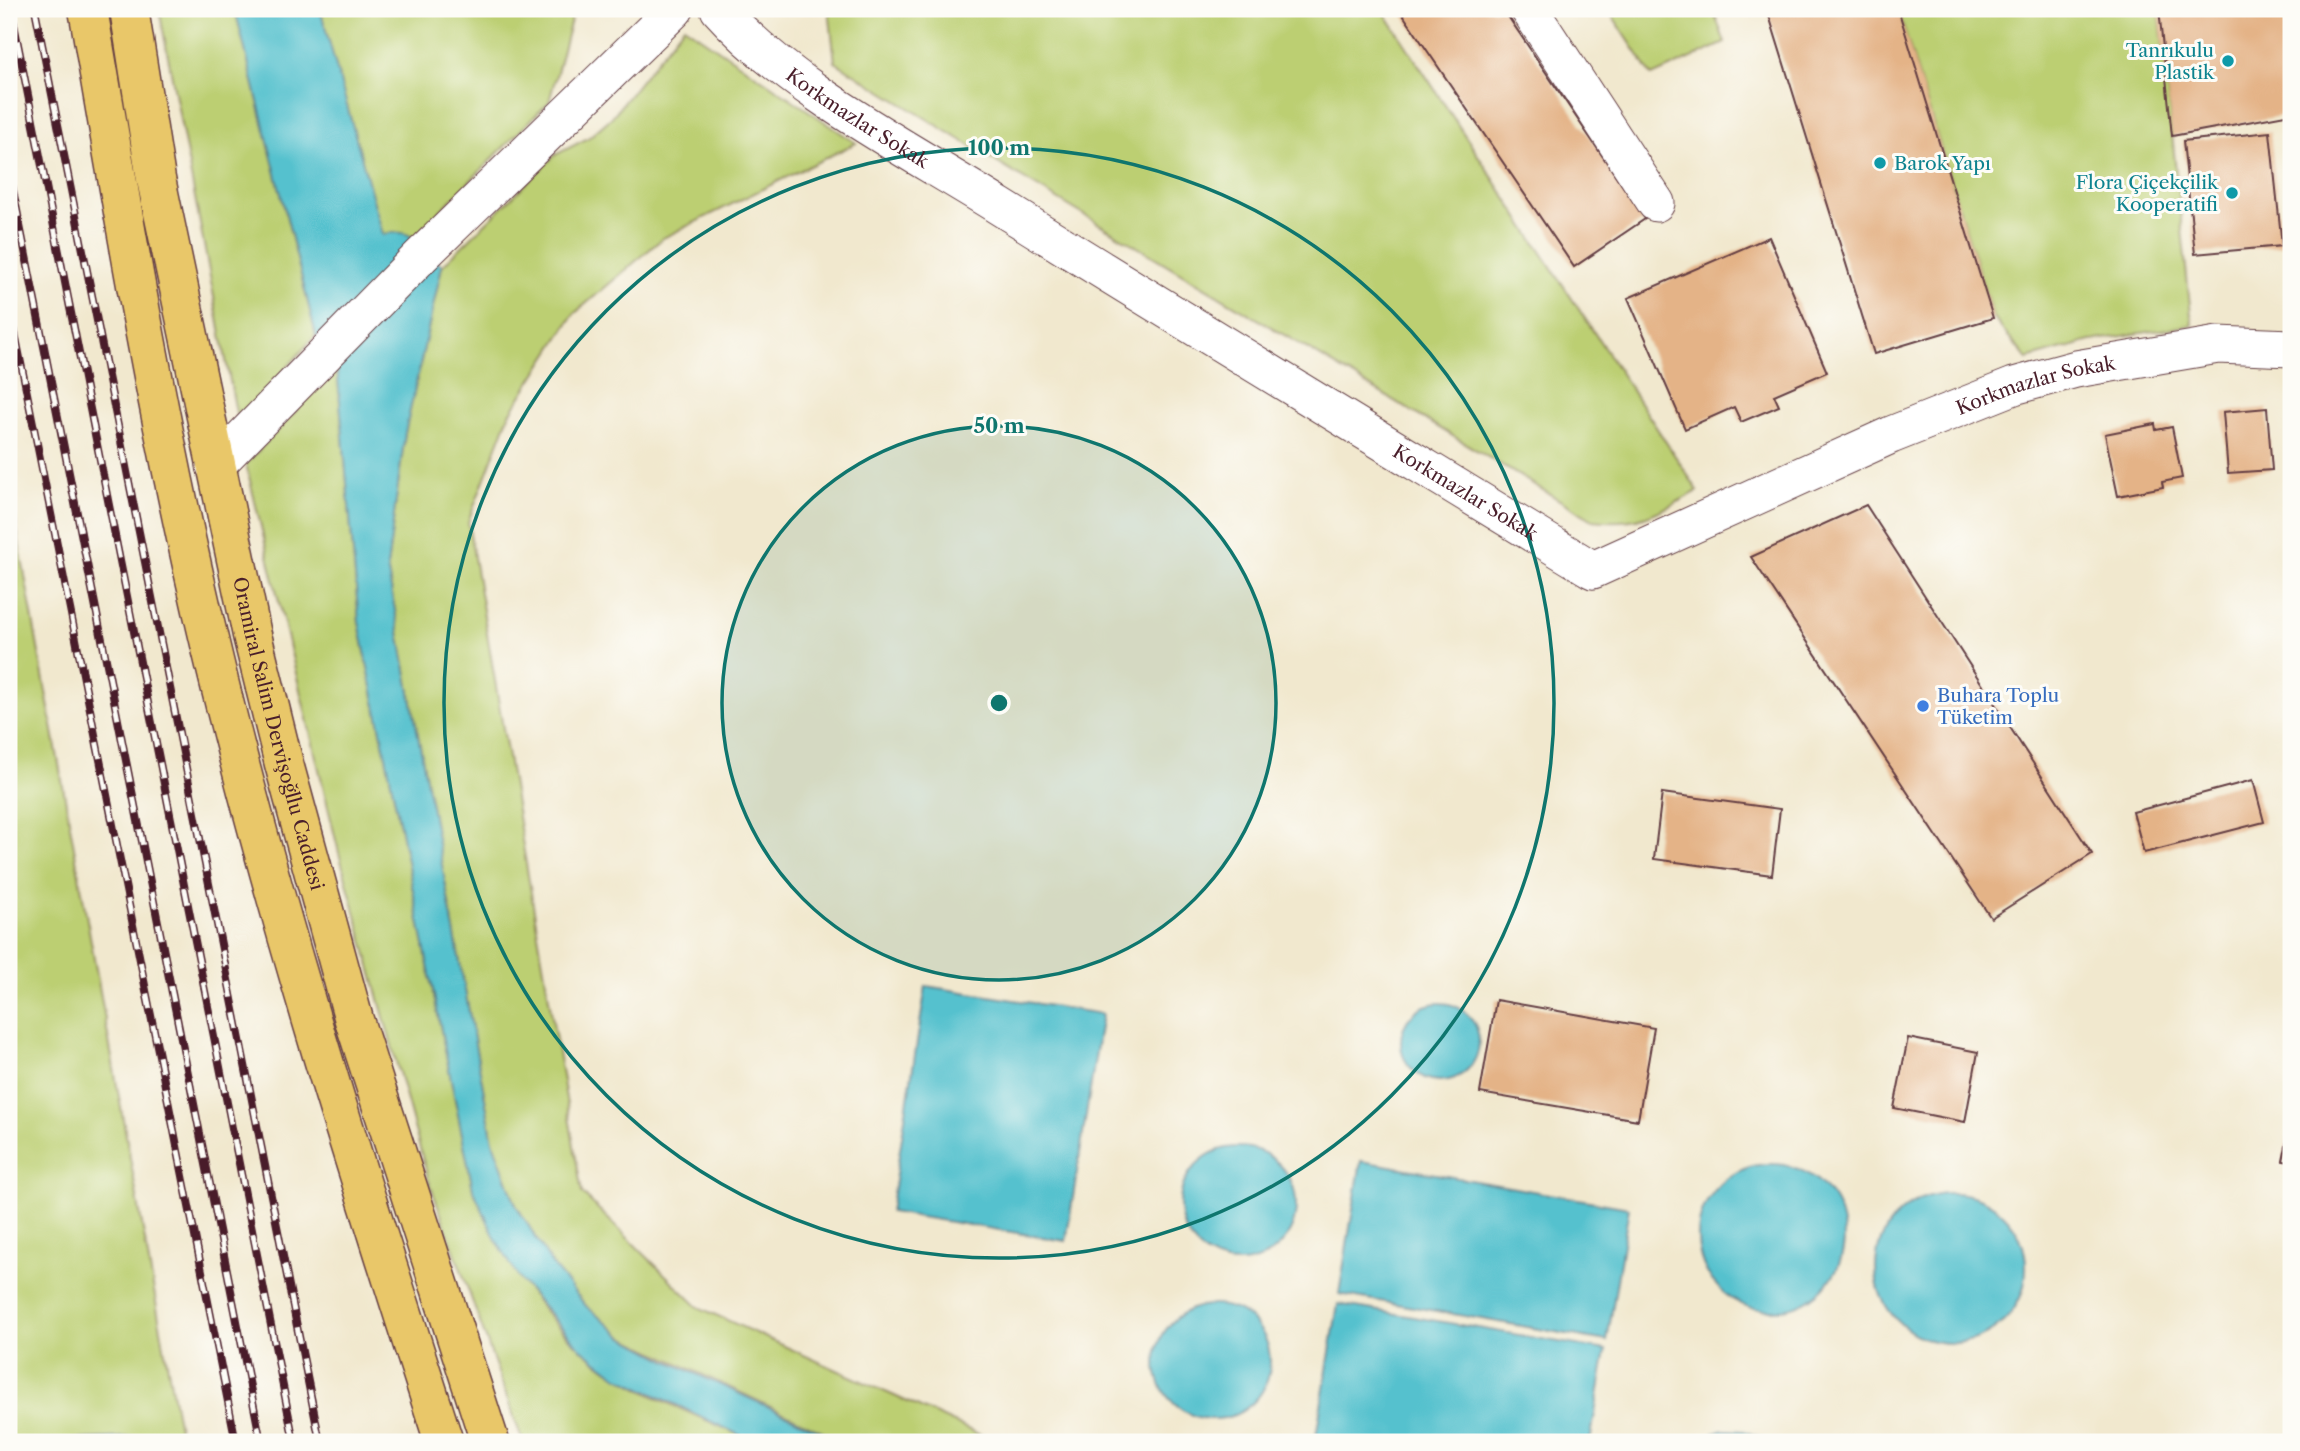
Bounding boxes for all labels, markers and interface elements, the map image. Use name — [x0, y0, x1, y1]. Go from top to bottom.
place label: Tanrıkulu Plastik — [2126, 39, 2215, 84]
marker: Tanrıkulu Plastik — [2220, 53, 2236, 69]
street label: Korkmazlar Sokak — [782, 63, 934, 173]
text: 100 m — [968, 135, 1030, 160]
place label: Barok Yapı — [1894, 152, 1991, 175]
marker: Barok Yapı — [1872, 155, 1888, 171]
place label: Flora Çiçekçilik Kooperatifi — [2076, 171, 2219, 216]
marker: Flora Çiçekçilik Kooperatifi — [2224, 185, 2240, 201]
street label: Korkmazlar Sokak — [1953, 351, 2118, 419]
text: 50 m — [973, 413, 1025, 438]
street label: Korkmazlar Sokak — [1389, 439, 1543, 546]
street label: Oramiral Salim Dervişoğllu Caddesi — [229, 575, 329, 893]
place label: Buhara Toplu Tüketim — [1937, 684, 2060, 729]
centre of rings — [987, 691, 1011, 715]
marker: Buhara Toplu Tüketim — [1915, 698, 1931, 714]

